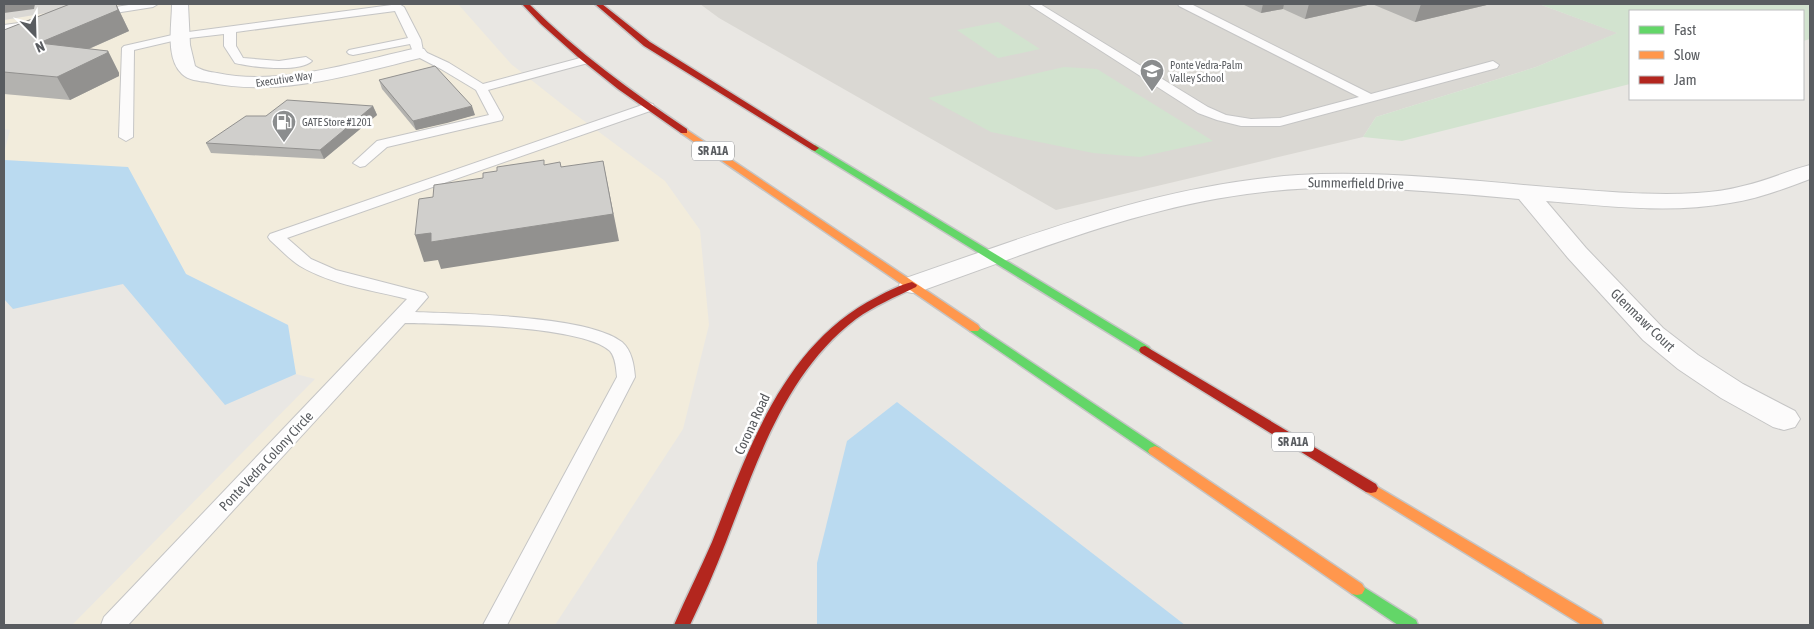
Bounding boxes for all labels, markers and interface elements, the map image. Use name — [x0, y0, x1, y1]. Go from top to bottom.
north arrow — [10, 10, 60, 60]
legend — [1629, 10, 1804, 100]
text: Fast — [1674, 21, 1696, 38]
text: N — [33, 38, 47, 56]
text: Slow — [1674, 46, 1700, 63]
school or university icon: Ponte Vedra-Palm Valley School — [1139, 58, 1165, 92]
place label: Ponte Vedra-Palm Valley School — [1170, 59, 1243, 84]
street label: Executive Way — [255, 69, 314, 89]
text: Jam — [1674, 71, 1697, 88]
fuel station icon: GATE Store #1201 — [271, 109, 297, 143]
place label: GATE Store #1201 — [302, 116, 372, 128]
road number: SR A1A — [692, 142, 734, 160]
street label: Summerfield Drive — [1308, 174, 1404, 192]
street label: Glenmawr Court — [1608, 285, 1678, 355]
street label: Corona Road — [731, 391, 773, 457]
street label: Ponte Vedra Colony Circle — [216, 408, 316, 514]
road number: SR A1A — [1272, 432, 1314, 452]

